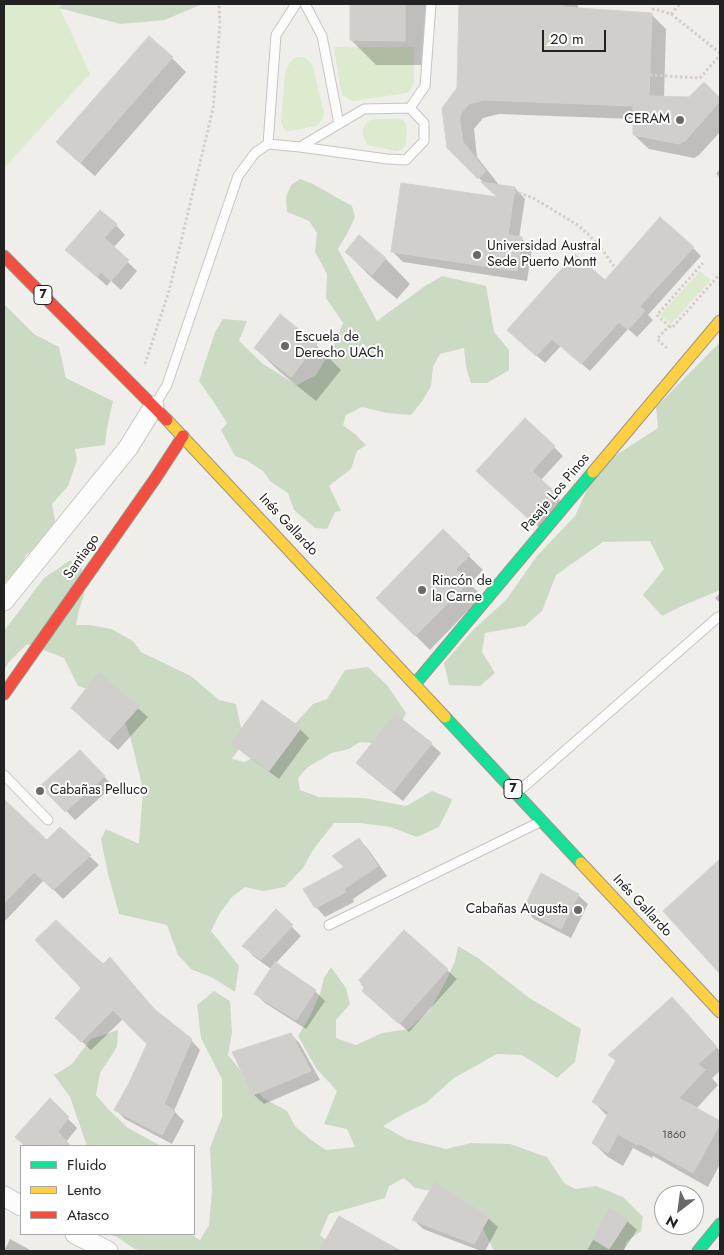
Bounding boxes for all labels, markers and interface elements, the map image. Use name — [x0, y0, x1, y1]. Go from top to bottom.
scale bar — [544, 20, 608, 52]
text: 20 m — [550, 28, 584, 50]
place label: CERAM — [624, 112, 670, 128]
marker: CERAM — [674, 114, 686, 126]
place label: Universidad Austral Sede Puerto Montt — [487, 239, 601, 272]
marker: Universidad Austral Sede Puerto Montt — [471, 249, 483, 261]
road number: 7 — [34, 286, 52, 304]
place label: Escuela de Derecho UACh — [295, 330, 384, 362]
marker: Escuela de Derecho UACh — [279, 340, 291, 352]
street label: Pasaje Los Pinos — [518, 450, 594, 536]
street label: Inés Gallardo — [255, 490, 321, 560]
street label: Santiago — [60, 531, 104, 583]
place label: Rincón de la Carne — [432, 574, 492, 606]
marker: Rincón de la Carne — [416, 584, 428, 596]
road number: 7 — [504, 780, 522, 799]
place label: Cabañas Pelluco — [50, 783, 148, 799]
marker: Cabañas Pelluco — [34, 785, 46, 797]
street label: Inés Gallardo — [609, 871, 675, 941]
place label: Cabañas Augusta — [466, 902, 568, 918]
marker: Cabañas Augusta — [572, 904, 584, 916]
house number: 1860 — [662, 1128, 686, 1142]
legend — [20, 1145, 195, 1235]
text: Fluido — [67, 1154, 106, 1176]
text: Lento — [67, 1179, 101, 1201]
north arrow — [654, 1185, 704, 1235]
text: Atasco — [67, 1204, 109, 1226]
text: N — [662, 1211, 682, 1234]

